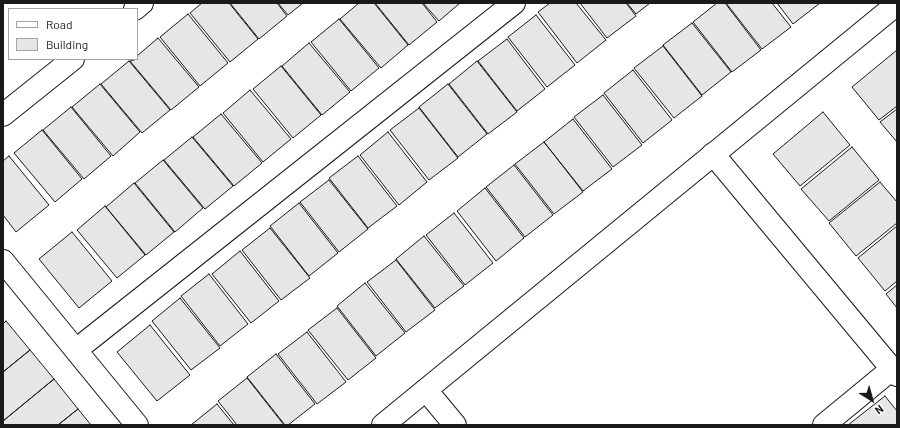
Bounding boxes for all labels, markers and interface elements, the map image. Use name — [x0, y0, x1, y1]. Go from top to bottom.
legend — [8, 8, 138, 60]
text: Road — [46, 17, 73, 31]
text: Building — [46, 37, 88, 51]
north arrow — [852, 380, 892, 420]
text: N — [873, 403, 886, 417]

